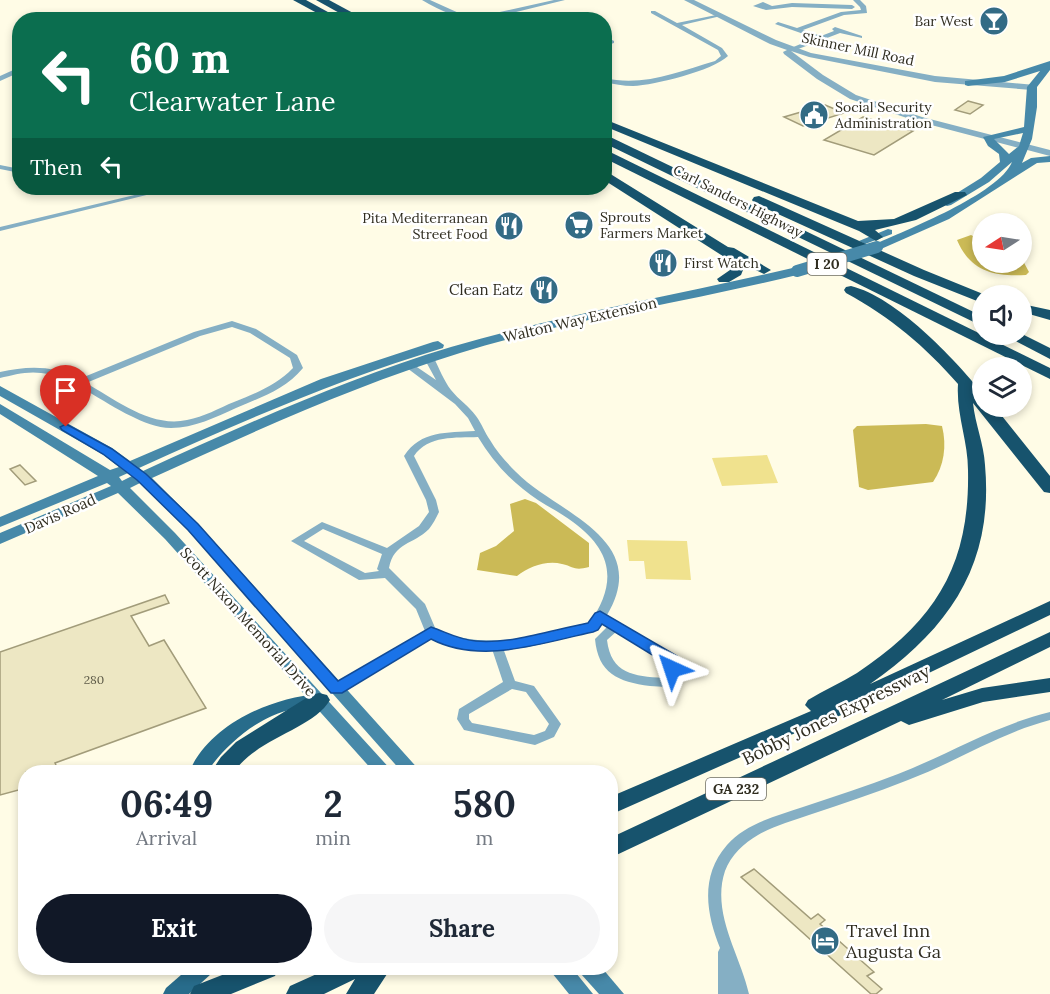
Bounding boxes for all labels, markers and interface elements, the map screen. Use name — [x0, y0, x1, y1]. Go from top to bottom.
bar icon: Bar West — [978, 5, 1010, 37]
place label: Bar West — [914, 12, 974, 30]
street label: Skinner Mill Road — [800, 28, 916, 70]
text: 60 m — [129, 31, 230, 85]
icon: left — [30, 36, 108, 114]
text: Clearwater Lane — [129, 84, 336, 118]
place label: Social Security Administration — [834, 98, 933, 132]
public building icon: Social Security Administration — [798, 99, 830, 131]
icon: left — [95, 150, 128, 183]
text: Then — [30, 153, 83, 181]
street label: Carl Sanders Highway — [670, 161, 806, 242]
place label: Sprouts Farmers Market — [600, 208, 704, 242]
place label: Pita Mediterranean Street Food — [362, 209, 488, 243]
supermarket icon: Sprouts Farmers Market — [563, 209, 595, 241]
restaurant icon: Pita Mediterranean Street Food — [493, 210, 525, 242]
north arrow — [972, 213, 1032, 273]
map controls — [972, 213, 1032, 417]
restaurant icon: First Watch — [647, 247, 679, 279]
road number: I 20 — [808, 253, 846, 275]
place label: First Watch — [684, 254, 759, 272]
restaurant icon: Clean Eatz — [528, 274, 560, 306]
place label: Clean Eatz — [449, 280, 523, 299]
button: sound — [972, 285, 1032, 345]
street label: Walton Way Extension — [501, 293, 658, 346]
button: layers — [972, 357, 1032, 417]
pin — [40, 365, 91, 427]
icon: arrive — [49, 374, 82, 407]
street label: Davis Road — [21, 489, 98, 538]
street label: Scott Nixon Memorial Drive — [176, 543, 320, 700]
position arrow — [640, 637, 704, 701]
street label: Bobby Jones Expressway — [738, 659, 934, 770]
house number: 280 — [84, 672, 104, 687]
road number: GA 232 — [706, 778, 766, 800]
text: 06:49 — [120, 781, 213, 827]
text: 2 — [323, 781, 343, 827]
text: 580 — [453, 781, 516, 827]
text: Arrival — [136, 825, 197, 850]
text: min — [315, 825, 351, 850]
text: m — [475, 825, 493, 850]
button: Exit — [36, 894, 312, 963]
button: Share — [324, 894, 600, 963]
place label: Travel Inn Augusta Ga — [845, 919, 941, 963]
hotel icon: Travel Inn Augusta Ga — [809, 925, 841, 957]

